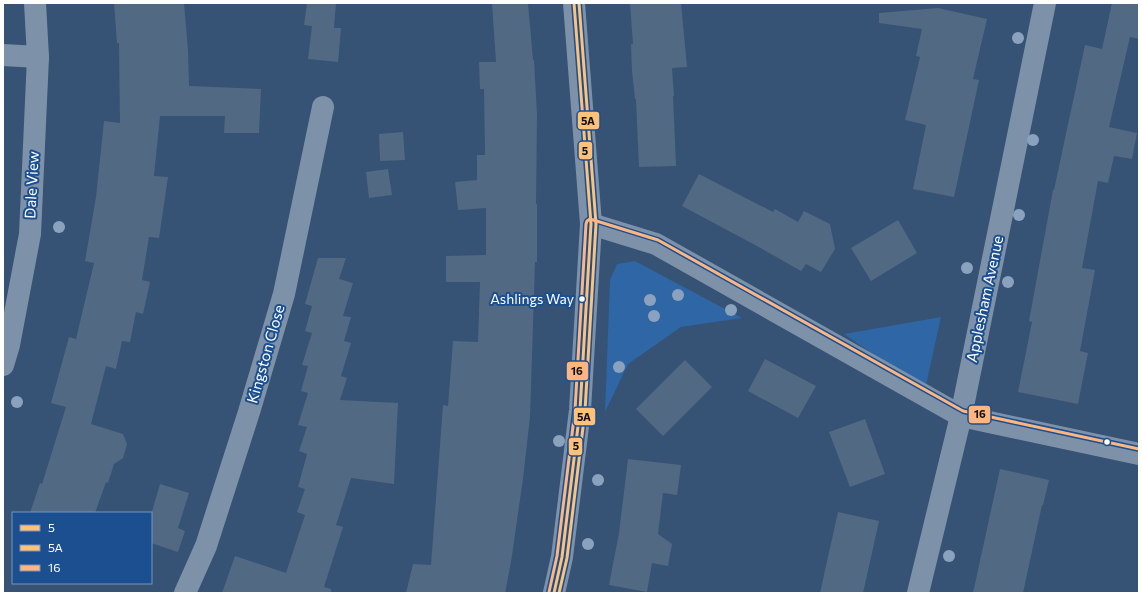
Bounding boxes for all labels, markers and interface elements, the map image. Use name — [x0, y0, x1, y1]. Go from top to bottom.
line badge: 5A — [577, 111, 600, 130]
text: 5A — [581, 114, 595, 127]
line badge: 5 — [578, 141, 593, 160]
text: 5 — [582, 144, 588, 157]
street label: Dale View — [20, 151, 42, 219]
street label: Applesham Avenue — [962, 234, 1006, 364]
place label: Ashlings Way — [490, 290, 574, 307]
marker: Ashlings Way — [577, 294, 587, 304]
street label: Kingston Close — [242, 302, 288, 405]
line badge: 16 — [566, 361, 589, 381]
text: 16 — [571, 364, 583, 377]
line badge: 16 — [968, 405, 991, 424]
line badge: 5A — [573, 407, 596, 426]
text: 16 — [974, 407, 986, 420]
text: 5A — [577, 410, 591, 423]
line badge: 5 — [568, 437, 583, 456]
unlabelled marker — [1102, 437, 1112, 447]
text: 5 — [573, 439, 579, 452]
legend — [12, 512, 152, 584]
text: 5 — [48, 520, 55, 534]
text: 5A — [48, 540, 63, 554]
text: 16 — [48, 560, 60, 574]

